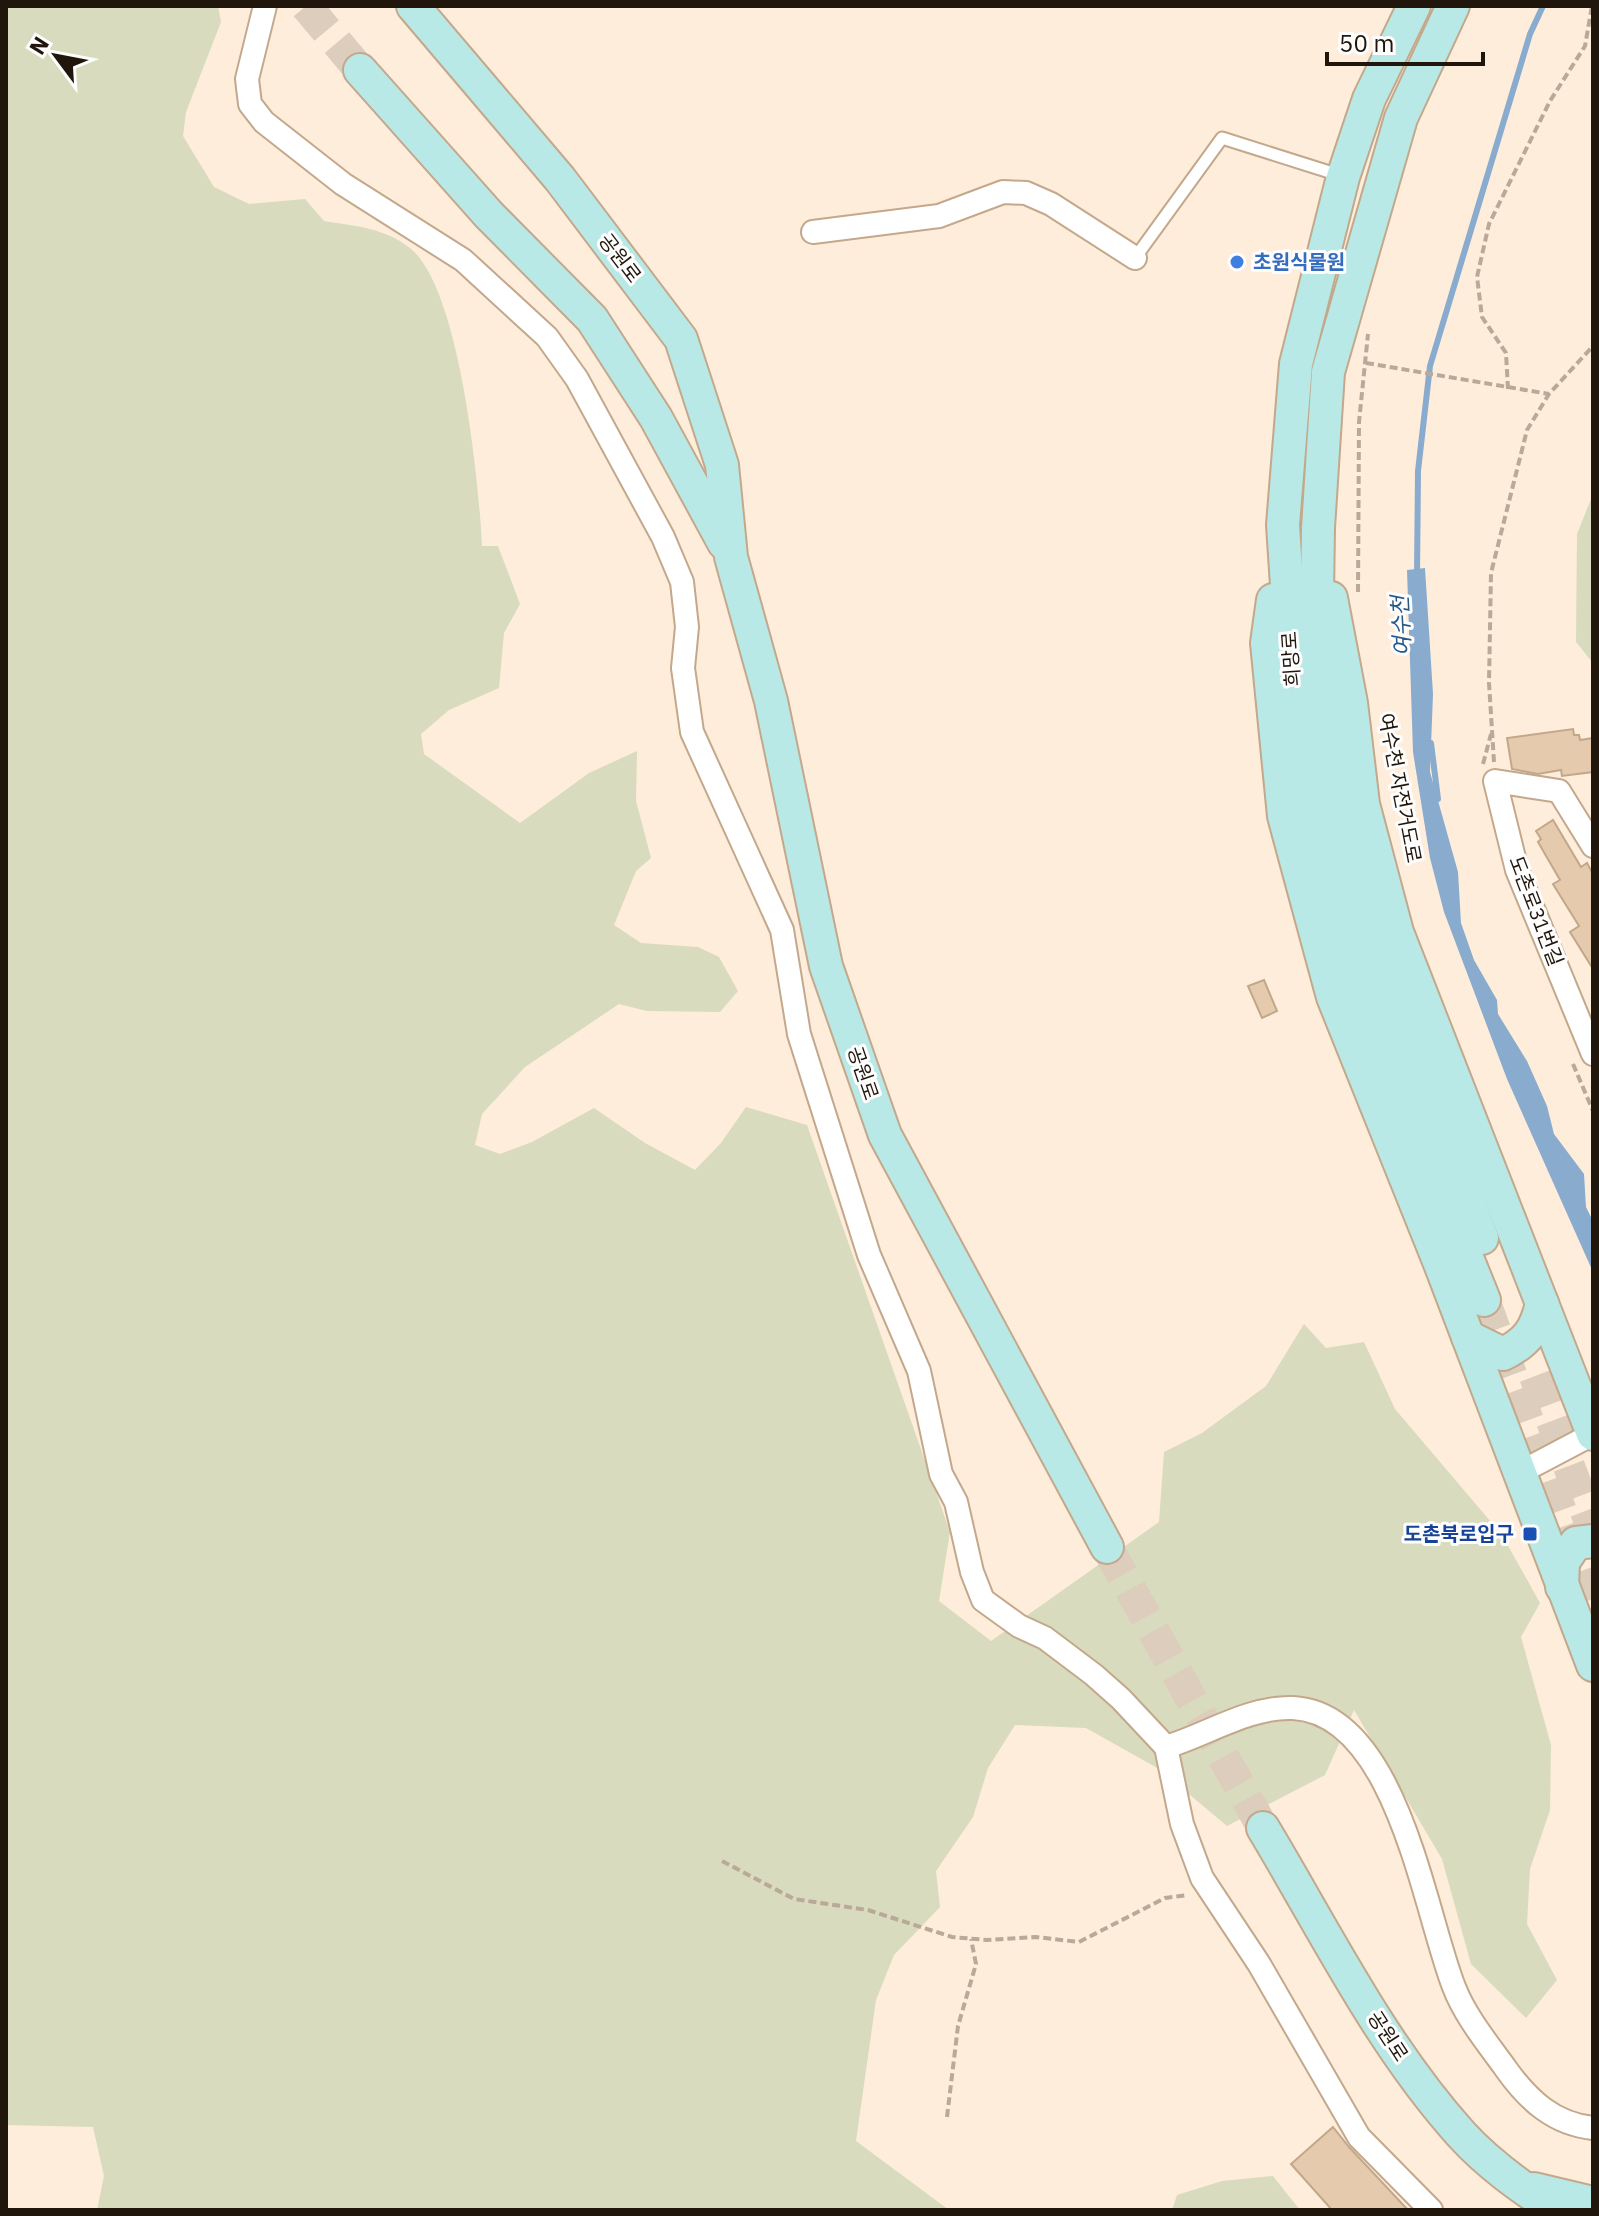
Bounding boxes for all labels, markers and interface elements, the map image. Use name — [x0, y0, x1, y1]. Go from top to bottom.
north arrow — [16, 16, 96, 96]
scale bar — [1327, 16, 1483, 66]
text: 50 m — [1339, 27, 1394, 59]
text: N — [22, 31, 55, 60]
street label: 공원로 — [593, 228, 648, 288]
place label: 초원식물원 — [1253, 248, 1345, 275]
marker: 초원식물원 — [1228, 253, 1246, 271]
water label: 여수천 — [1384, 592, 1417, 657]
street label: 희망로 — [1275, 631, 1306, 688]
street label: 여수천 자전거도로 — [1373, 711, 1428, 865]
street label: 도촌로31번길 — [1503, 852, 1570, 970]
street label: 공원로 — [842, 1042, 885, 1103]
place label: 도촌북로입구 — [1404, 1520, 1514, 1547]
marker: 도촌북로입구 — [1521, 1525, 1539, 1543]
street label: 공원로 — [1362, 2005, 1415, 2066]

